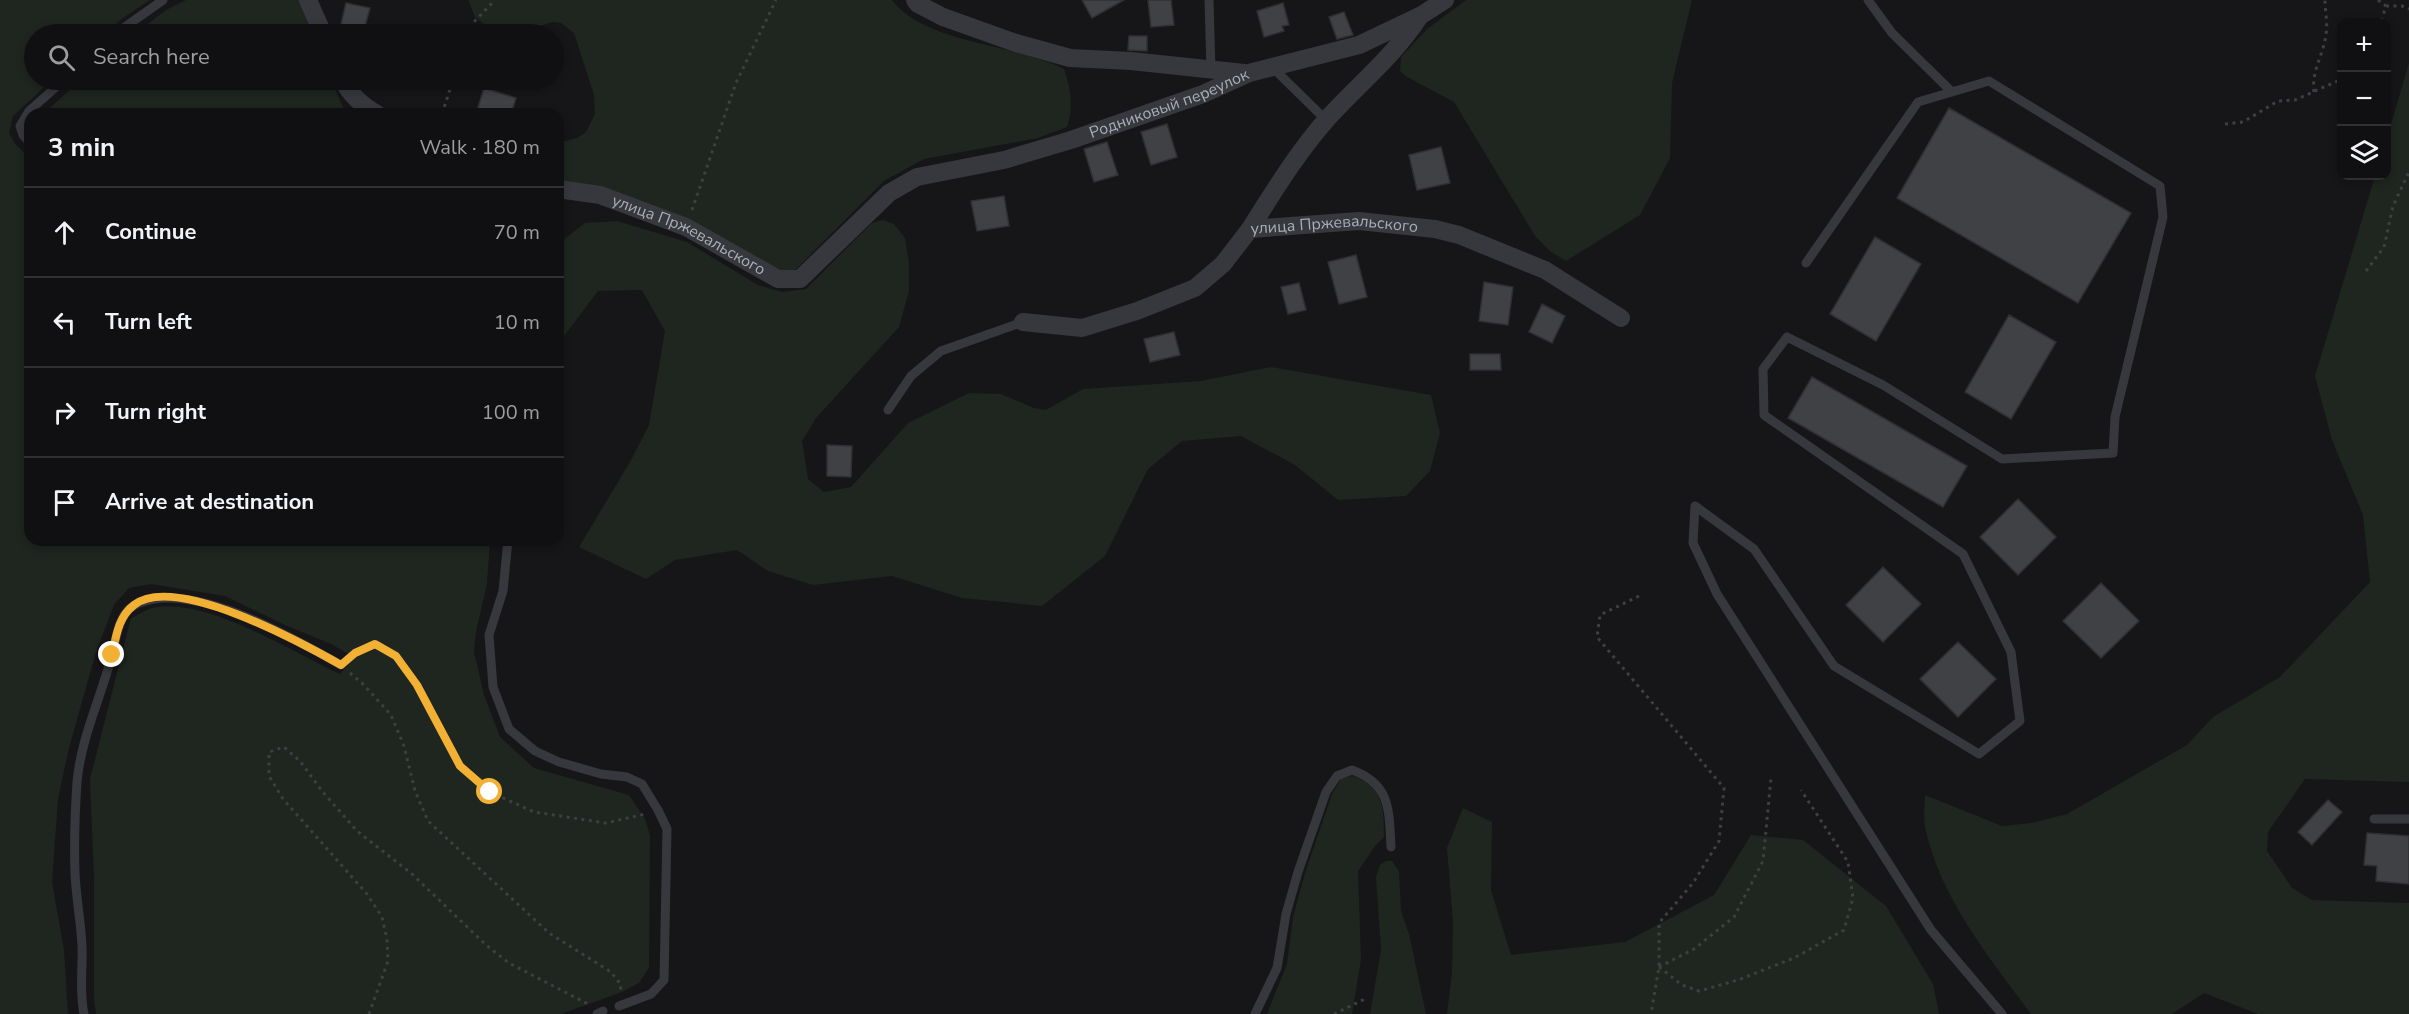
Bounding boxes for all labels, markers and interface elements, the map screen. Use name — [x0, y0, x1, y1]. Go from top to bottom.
map controls — [2337, 18, 2391, 180]
button: + — [2337, 18, 2391, 72]
search box — [24, 24, 564, 90]
icon: search — [45, 41, 78, 74]
text: Search here — [93, 42, 210, 72]
street label: Родниковый переулок — [1086, 63, 1253, 144]
button: − — [2337, 72, 2391, 126]
button: layers — [2337, 126, 2391, 180]
text: 3 min — [48, 130, 115, 165]
text: Walk · 180 m — [420, 134, 540, 161]
street label: улица Пржевальского — [609, 189, 770, 281]
street label: улица Пржевальского — [1250, 210, 1419, 240]
icon: ahead — [48, 216, 81, 249]
text: Continue — [105, 217, 196, 247]
text: 70 m — [494, 219, 540, 246]
icon: left — [48, 306, 81, 339]
text: Turn left — [105, 307, 192, 337]
text: 10 m — [494, 309, 540, 336]
icon: right — [48, 396, 81, 429]
text: Turn right — [105, 397, 206, 427]
text: 100 m — [482, 399, 540, 426]
icon: arrive — [48, 486, 81, 519]
text: Arrive at destination — [105, 487, 314, 517]
route end — [98, 641, 124, 667]
route start — [476, 778, 502, 804]

